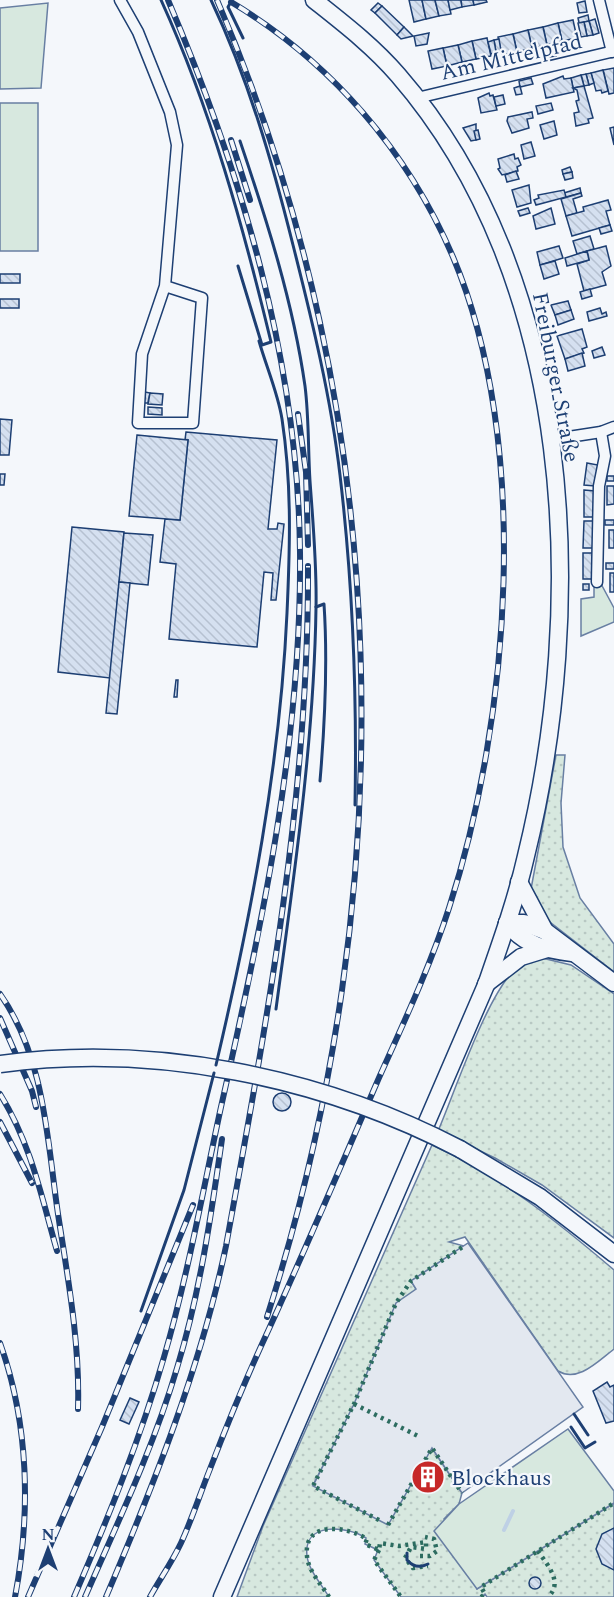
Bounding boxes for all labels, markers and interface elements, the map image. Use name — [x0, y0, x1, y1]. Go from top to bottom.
street label: Am Mittelpfad — [437, 25, 586, 90]
street label: Freiburger Straße — [523, 289, 588, 465]
building icon: Blockhaus — [410, 1459, 446, 1495]
place label: Blockhaus — [451, 1462, 552, 1495]
north arrow — [18, 1519, 78, 1579]
text: N — [41, 1523, 55, 1547]

